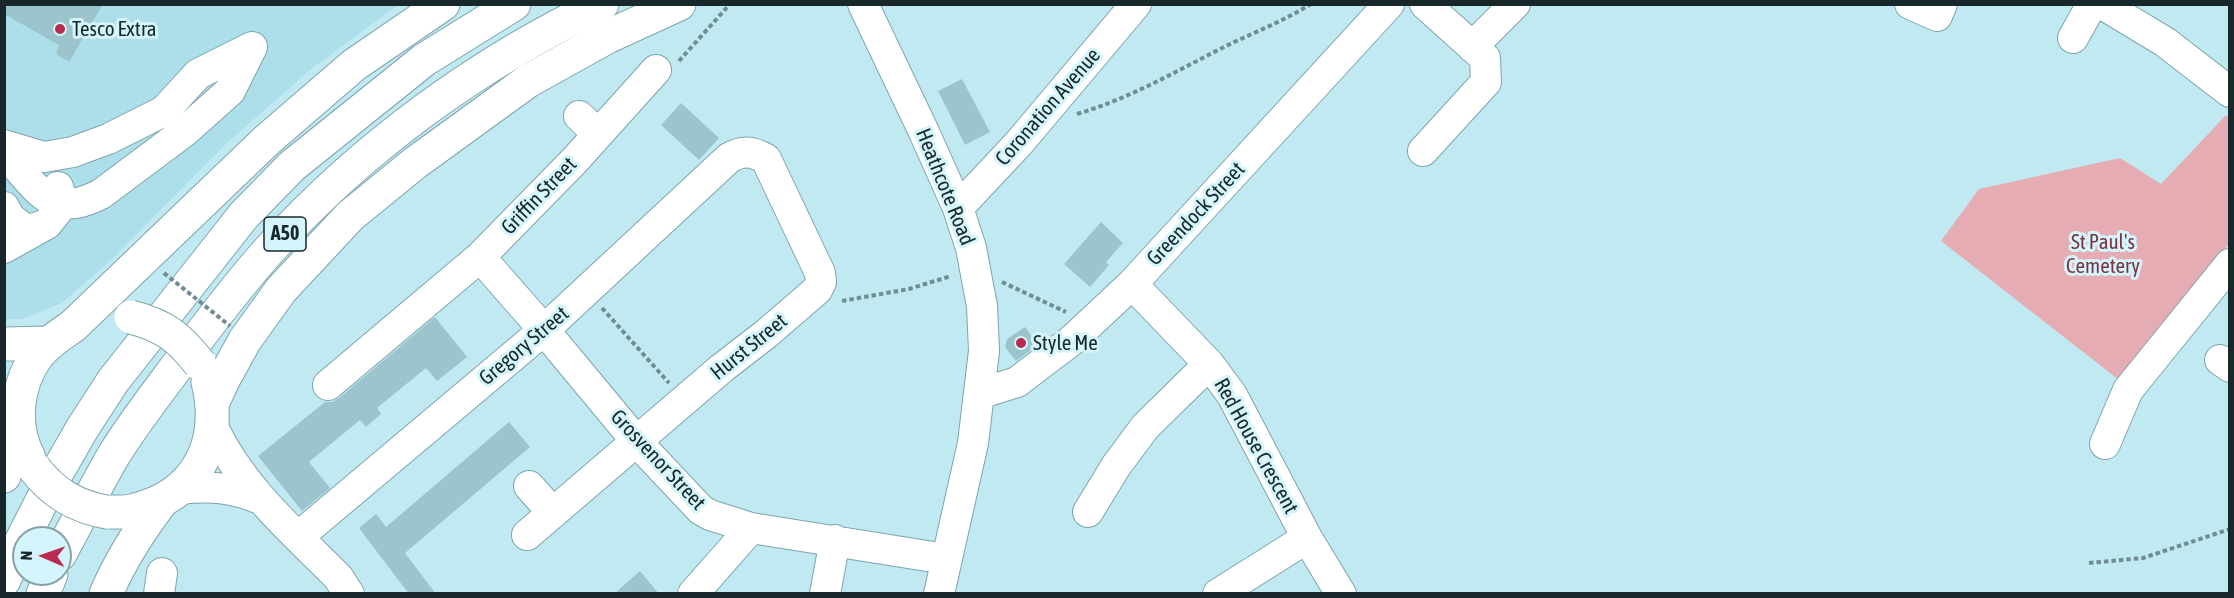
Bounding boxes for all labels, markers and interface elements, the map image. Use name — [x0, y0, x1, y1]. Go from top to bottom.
place label: Tesco Extra — [72, 16, 156, 42]
marker: Tesco Extra — [53, 22, 67, 36]
street label: Coronation Avenue — [990, 43, 1106, 171]
street label: Heathcote Road — [910, 125, 980, 249]
street label: Griffin Street — [496, 152, 582, 240]
street label: Greendock Street — [1142, 157, 1250, 271]
road number: A50 — [264, 217, 306, 251]
park label: St Paul's Cemetery — [2066, 229, 2140, 279]
street label: Gregory Street — [474, 301, 574, 391]
street label: Hurst Street — [706, 309, 792, 385]
place label: Style Me — [1033, 330, 1098, 356]
marker: Style Me — [1014, 336, 1028, 350]
street label: Red House Crescent — [1208, 374, 1304, 518]
street label: Grosvenor Street — [605, 405, 711, 515]
north arrow — [12, 526, 72, 586]
text: N — [17, 550, 35, 560]

